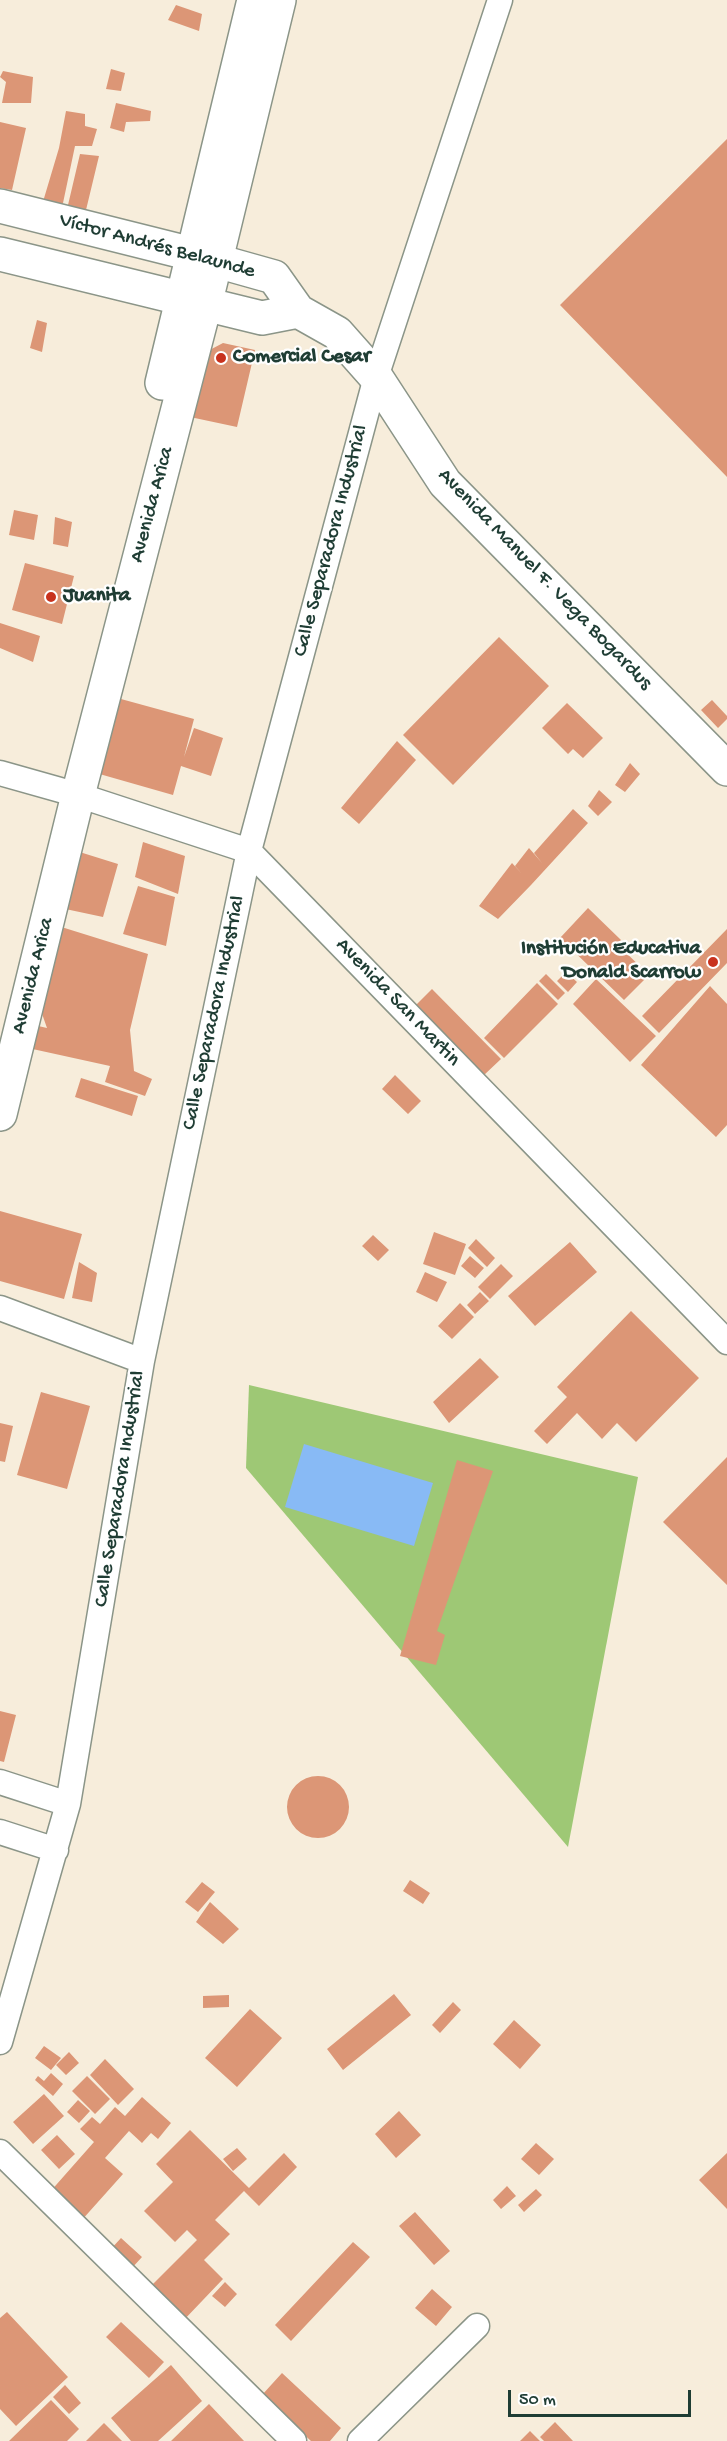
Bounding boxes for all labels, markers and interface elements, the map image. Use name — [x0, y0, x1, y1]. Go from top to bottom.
street label: Víctor Andrés Belaunde — [56, 209, 258, 285]
place label: Comercial Cesar — [233, 345, 370, 371]
marker: Comercial Cesar — [214, 351, 228, 365]
street label: Calle Separadora Industrial — [289, 422, 375, 660]
street label: Avenida Arica — [125, 444, 181, 566]
street label: Avenida Manuel F. Vega Bogardus — [431, 464, 657, 696]
place label: Juanita — [63, 584, 130, 610]
marker: Juanita — [44, 590, 58, 604]
street label: Calle Separadora Industrial — [178, 894, 252, 1132]
street label: Avenida Arica — [7, 915, 61, 1037]
street label: Avenida San Martin — [329, 933, 465, 1073]
place label: Institución Educativa Donald Scarrow — [521, 937, 701, 987]
marker: Institución Educativa Donald Scarrow — [706, 955, 720, 969]
street label: Calle Separadora Industrial — [90, 1369, 152, 1609]
scale bar — [511, 2378, 694, 2416]
text: 50 m — [519, 2390, 556, 2411]

